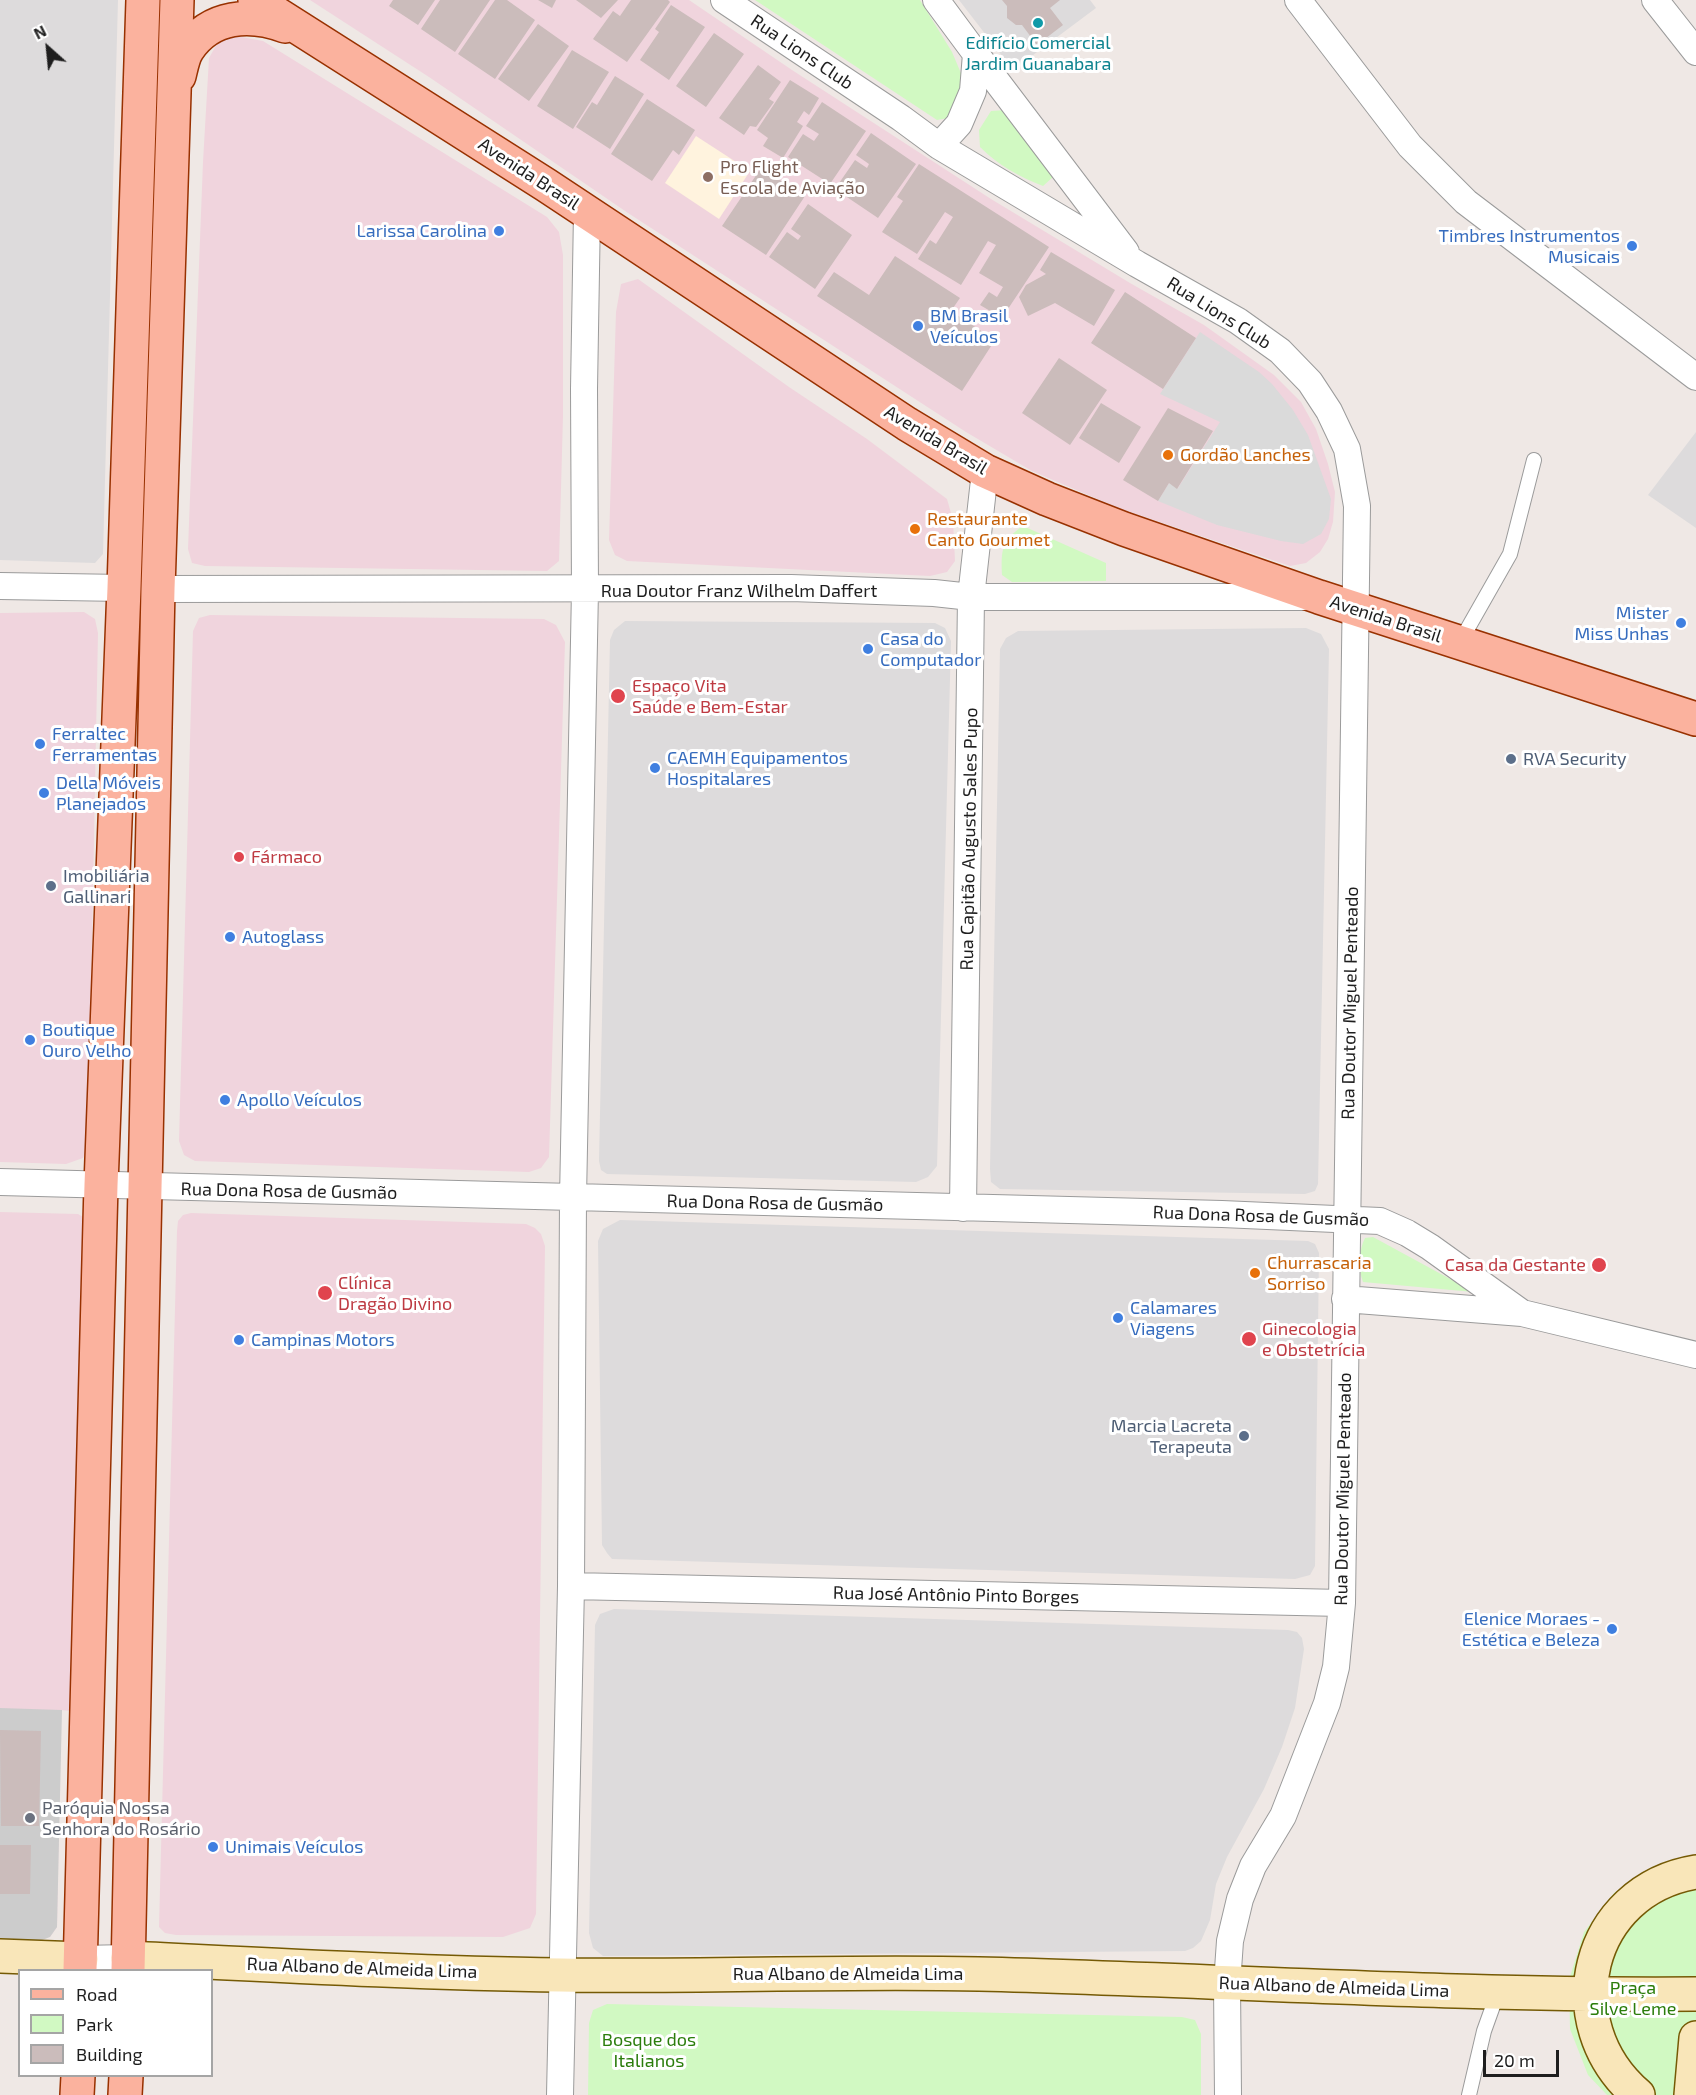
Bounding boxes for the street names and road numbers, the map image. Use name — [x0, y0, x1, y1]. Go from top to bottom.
street label: Rua Lions Club — [747, 10, 857, 94]
street label: Avenida Brasil — [474, 133, 584, 215]
street label: Rua Lions Club — [1163, 272, 1275, 354]
street label: Avenida Brasil — [881, 401, 991, 479]
street label: Rua Doutor Franz Wilhelm Daffert — [601, 580, 877, 602]
street label: Avenida Brasil — [1327, 591, 1445, 647]
street label: Rua Capitão Augusto Sales Pupo — [956, 707, 982, 971]
street label: Rua Doutor Miguel Penteado — [1337, 886, 1363, 1120]
street label: Rua Dona Rosa de Gusmão — [180, 1178, 398, 1204]
street label: Rua Dona Rosa de Gusmão — [666, 1190, 884, 1216]
street label: Rua Dona Rosa de Gusmão — [1152, 1201, 1370, 1231]
street label: Rua Doutor Miguel Penteado — [1330, 1372, 1356, 1606]
street label: Rua José Antônio Pinto Borges — [833, 1582, 1079, 1608]
street label: Rua Albano de Almeida Lima — [246, 1953, 478, 1983]
street label: Rua Albano de Almeida Lima — [733, 1963, 963, 1985]
street label: Rua Albano de Almeida Lima — [1218, 1972, 1450, 2002]

